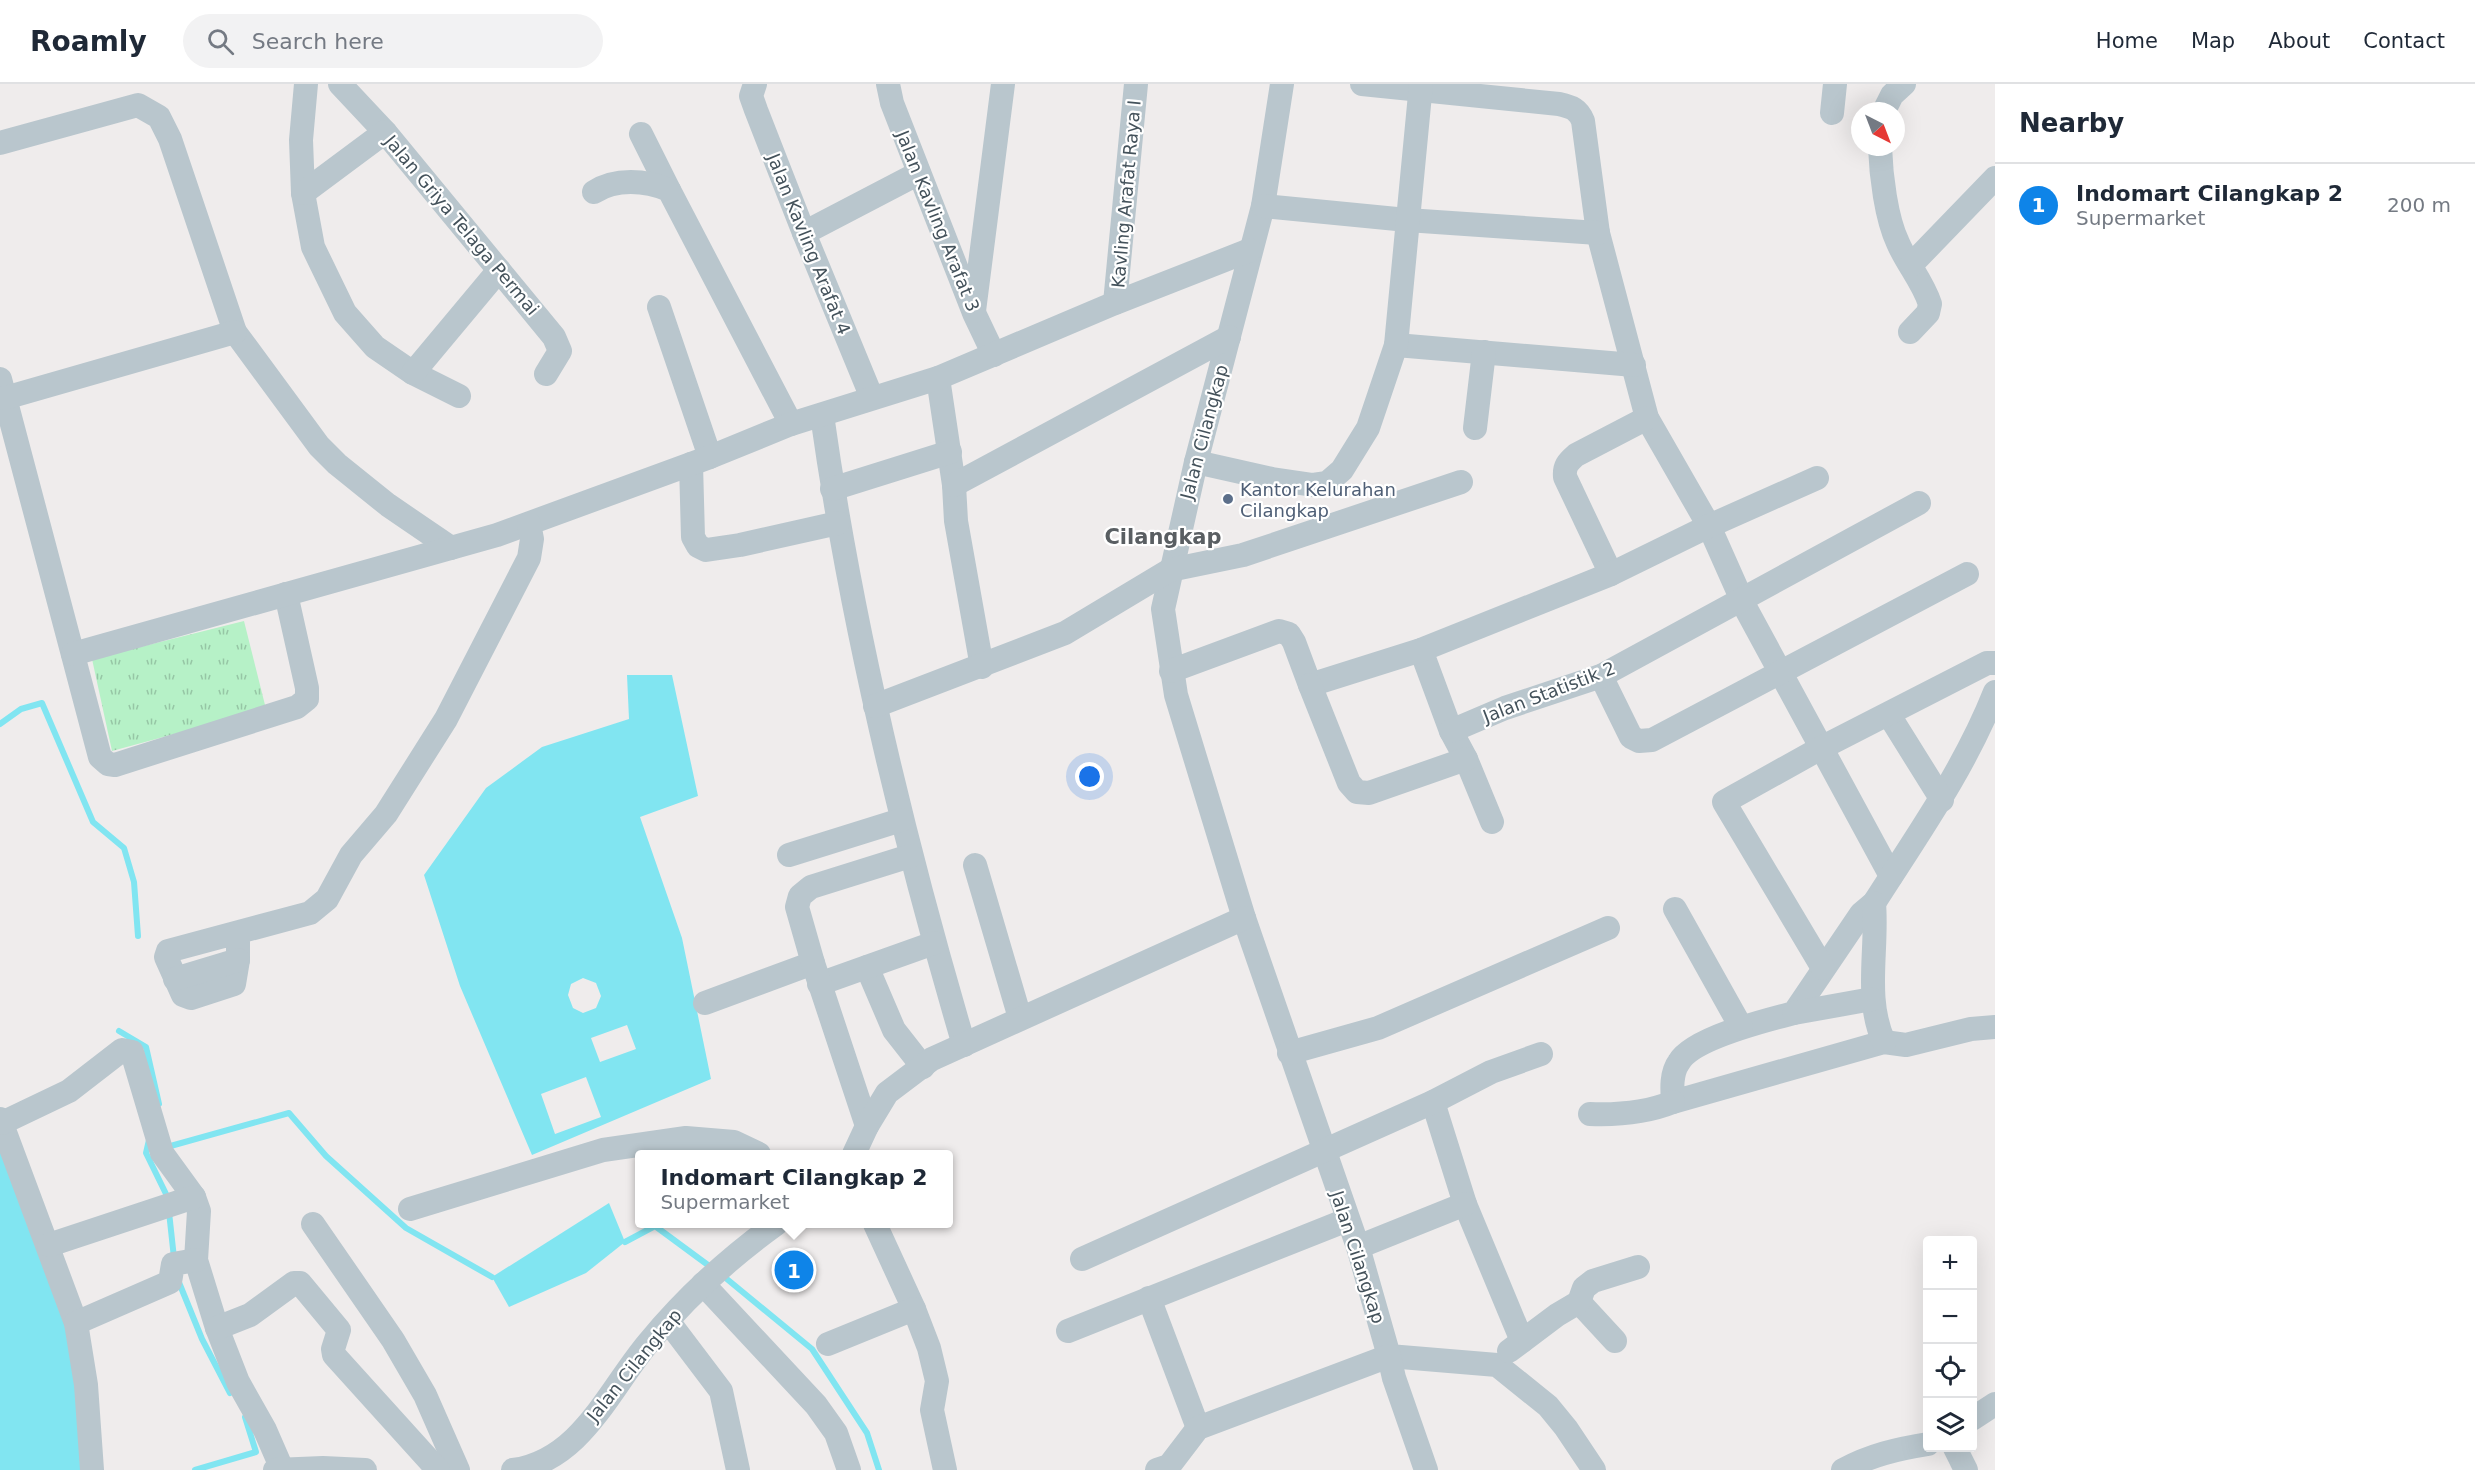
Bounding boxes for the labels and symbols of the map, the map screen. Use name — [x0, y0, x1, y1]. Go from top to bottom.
street label: Kavling Arafat Raya I — [1107, 99, 1145, 289]
north arrow — [1851, 102, 1905, 156]
street label: Jalan Kavling Arafat 3 — [892, 126, 984, 315]
street label: Jalan Griya Telaga Permai — [380, 130, 543, 319]
street label: Jalan Kavling Arafat 4 — [763, 149, 855, 338]
street label: Jalan Cilangkap — [1176, 362, 1232, 503]
place label: Kantor Kelurahan Cilangkap — [1240, 479, 1396, 521]
marker: Kantor Kelurahan Cilangkap — [1221, 492, 1235, 506]
district label: Cilangkap — [1104, 525, 1222, 549]
street label: Jalan Statistik 2 — [1479, 657, 1618, 727]
your location — [1075, 762, 1104, 791]
street label: Jalan Cilangkap — [1326, 1187, 1389, 1326]
pin: 1 — [774, 1248, 814, 1292]
street label: Jalan Cilangkap — [582, 1305, 686, 1426]

